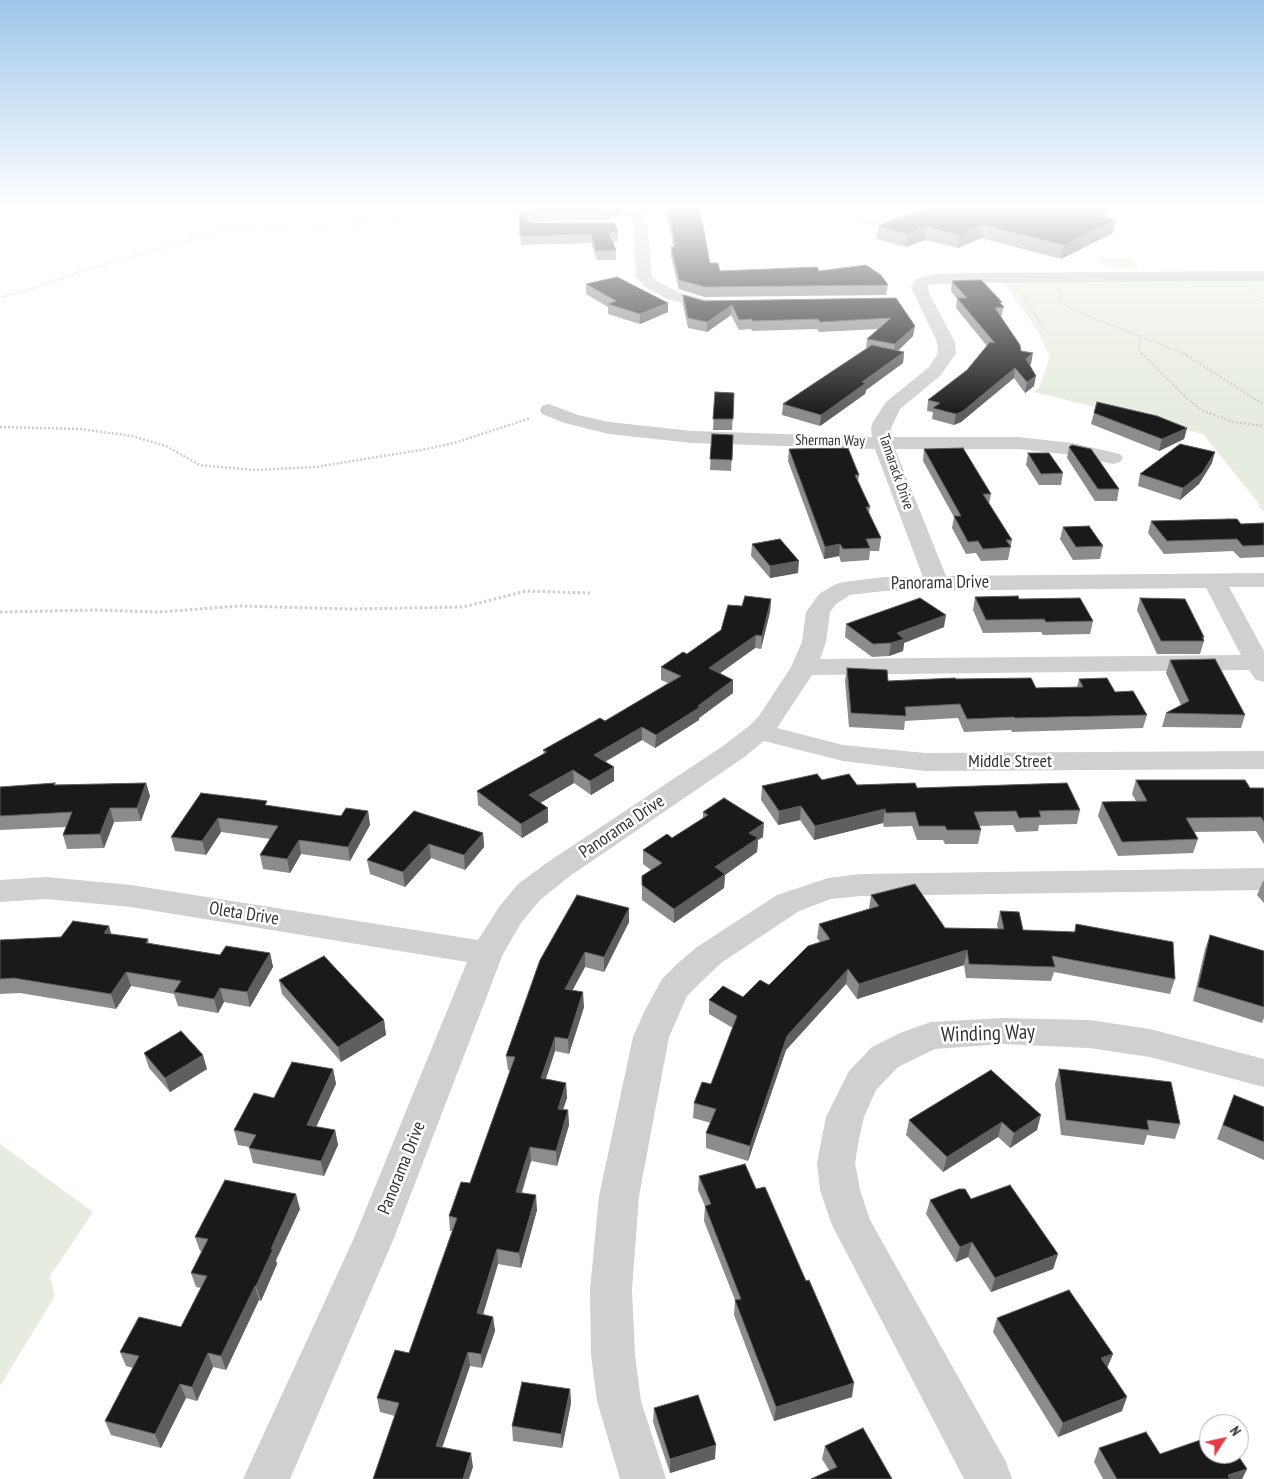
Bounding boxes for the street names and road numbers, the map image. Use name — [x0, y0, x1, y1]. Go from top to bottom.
street label: Sherman Way — [795, 431, 865, 451]
street label: Tamarack Drive — [875, 432, 917, 512]
street label: Panorama Drive — [891, 571, 989, 595]
street label: Middle Street — [968, 751, 1052, 773]
street label: Panorama Drive — [575, 791, 669, 863]
street label: Oleta Drive — [208, 898, 280, 930]
street label: Winding Way — [941, 1020, 1035, 1048]
street label: Panorama Drive — [374, 1118, 430, 1218]

